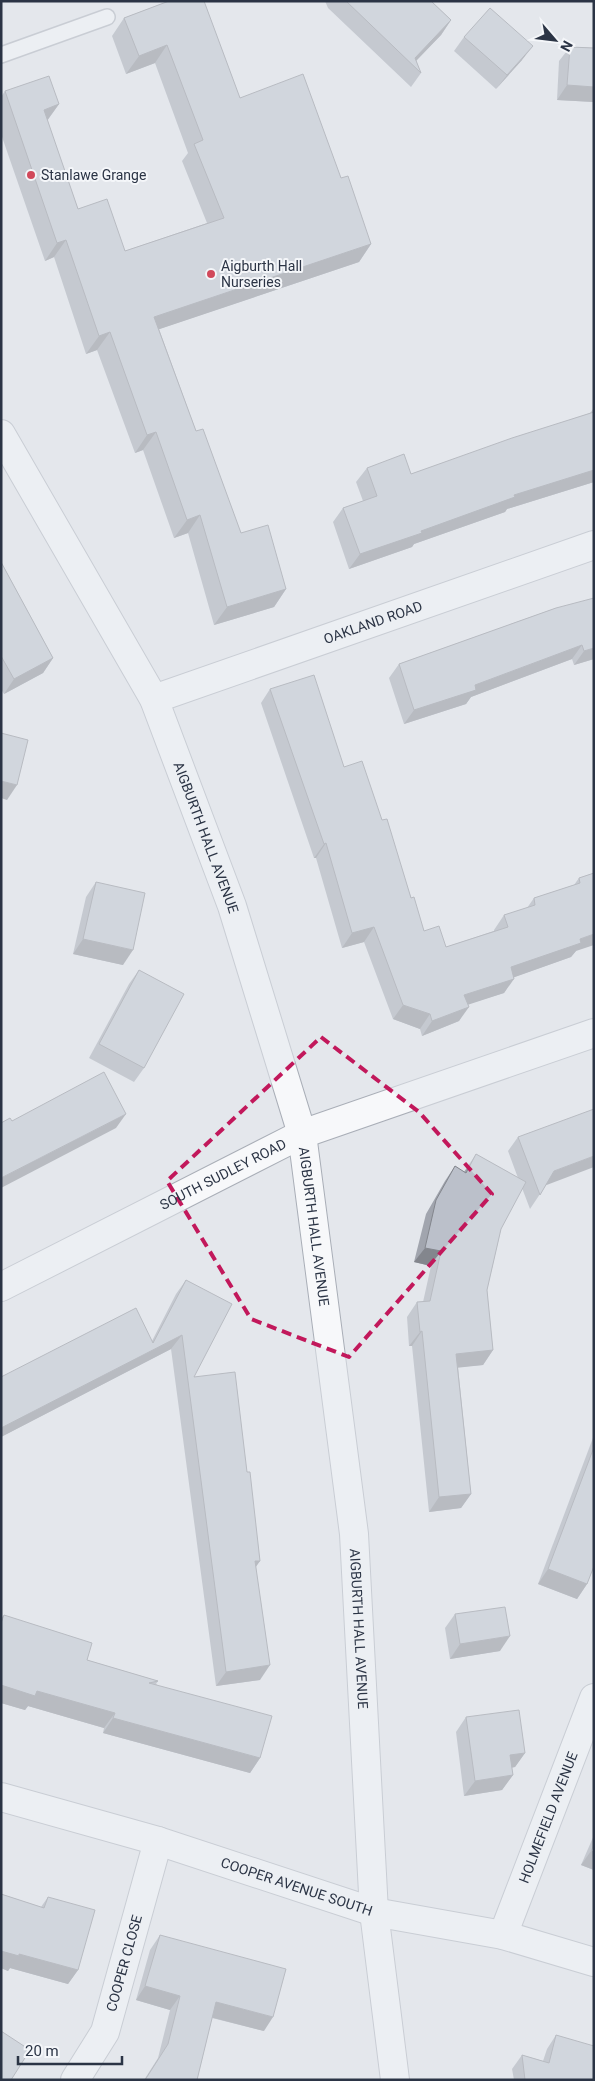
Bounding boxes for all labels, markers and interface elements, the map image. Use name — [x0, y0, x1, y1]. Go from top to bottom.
north arrow — [530, 15, 580, 65]
text: N — [557, 38, 576, 54]
place label: Stanlawe Grange — [41, 167, 146, 183]
marker: Stanlawe Grange — [25, 169, 37, 181]
place label: Aigburth Hall Nurseries — [221, 258, 302, 290]
marker: Aigburth Hall Nurseries — [205, 268, 217, 280]
street label: OAKLAND ROAD — [322, 598, 424, 647]
street label: AIGBURTH HALL AVENUE — [170, 760, 242, 915]
street label: SOUTH SUDLEY ROAD — [157, 1135, 289, 1213]
street label: AIGBURTH HALL AVENUE — [296, 1146, 332, 1307]
street label: AIGBURTH HALL AVENUE — [347, 1548, 371, 1709]
street label: HOLMEFIELD AVENUE — [516, 1749, 581, 1885]
street label: COOPER AVENUE SOUTH — [219, 1854, 375, 1919]
street label: COOPER CLOSE — [103, 1913, 145, 2013]
scale bar — [18, 2034, 121, 2066]
text: 20 m — [25, 2042, 59, 2060]

